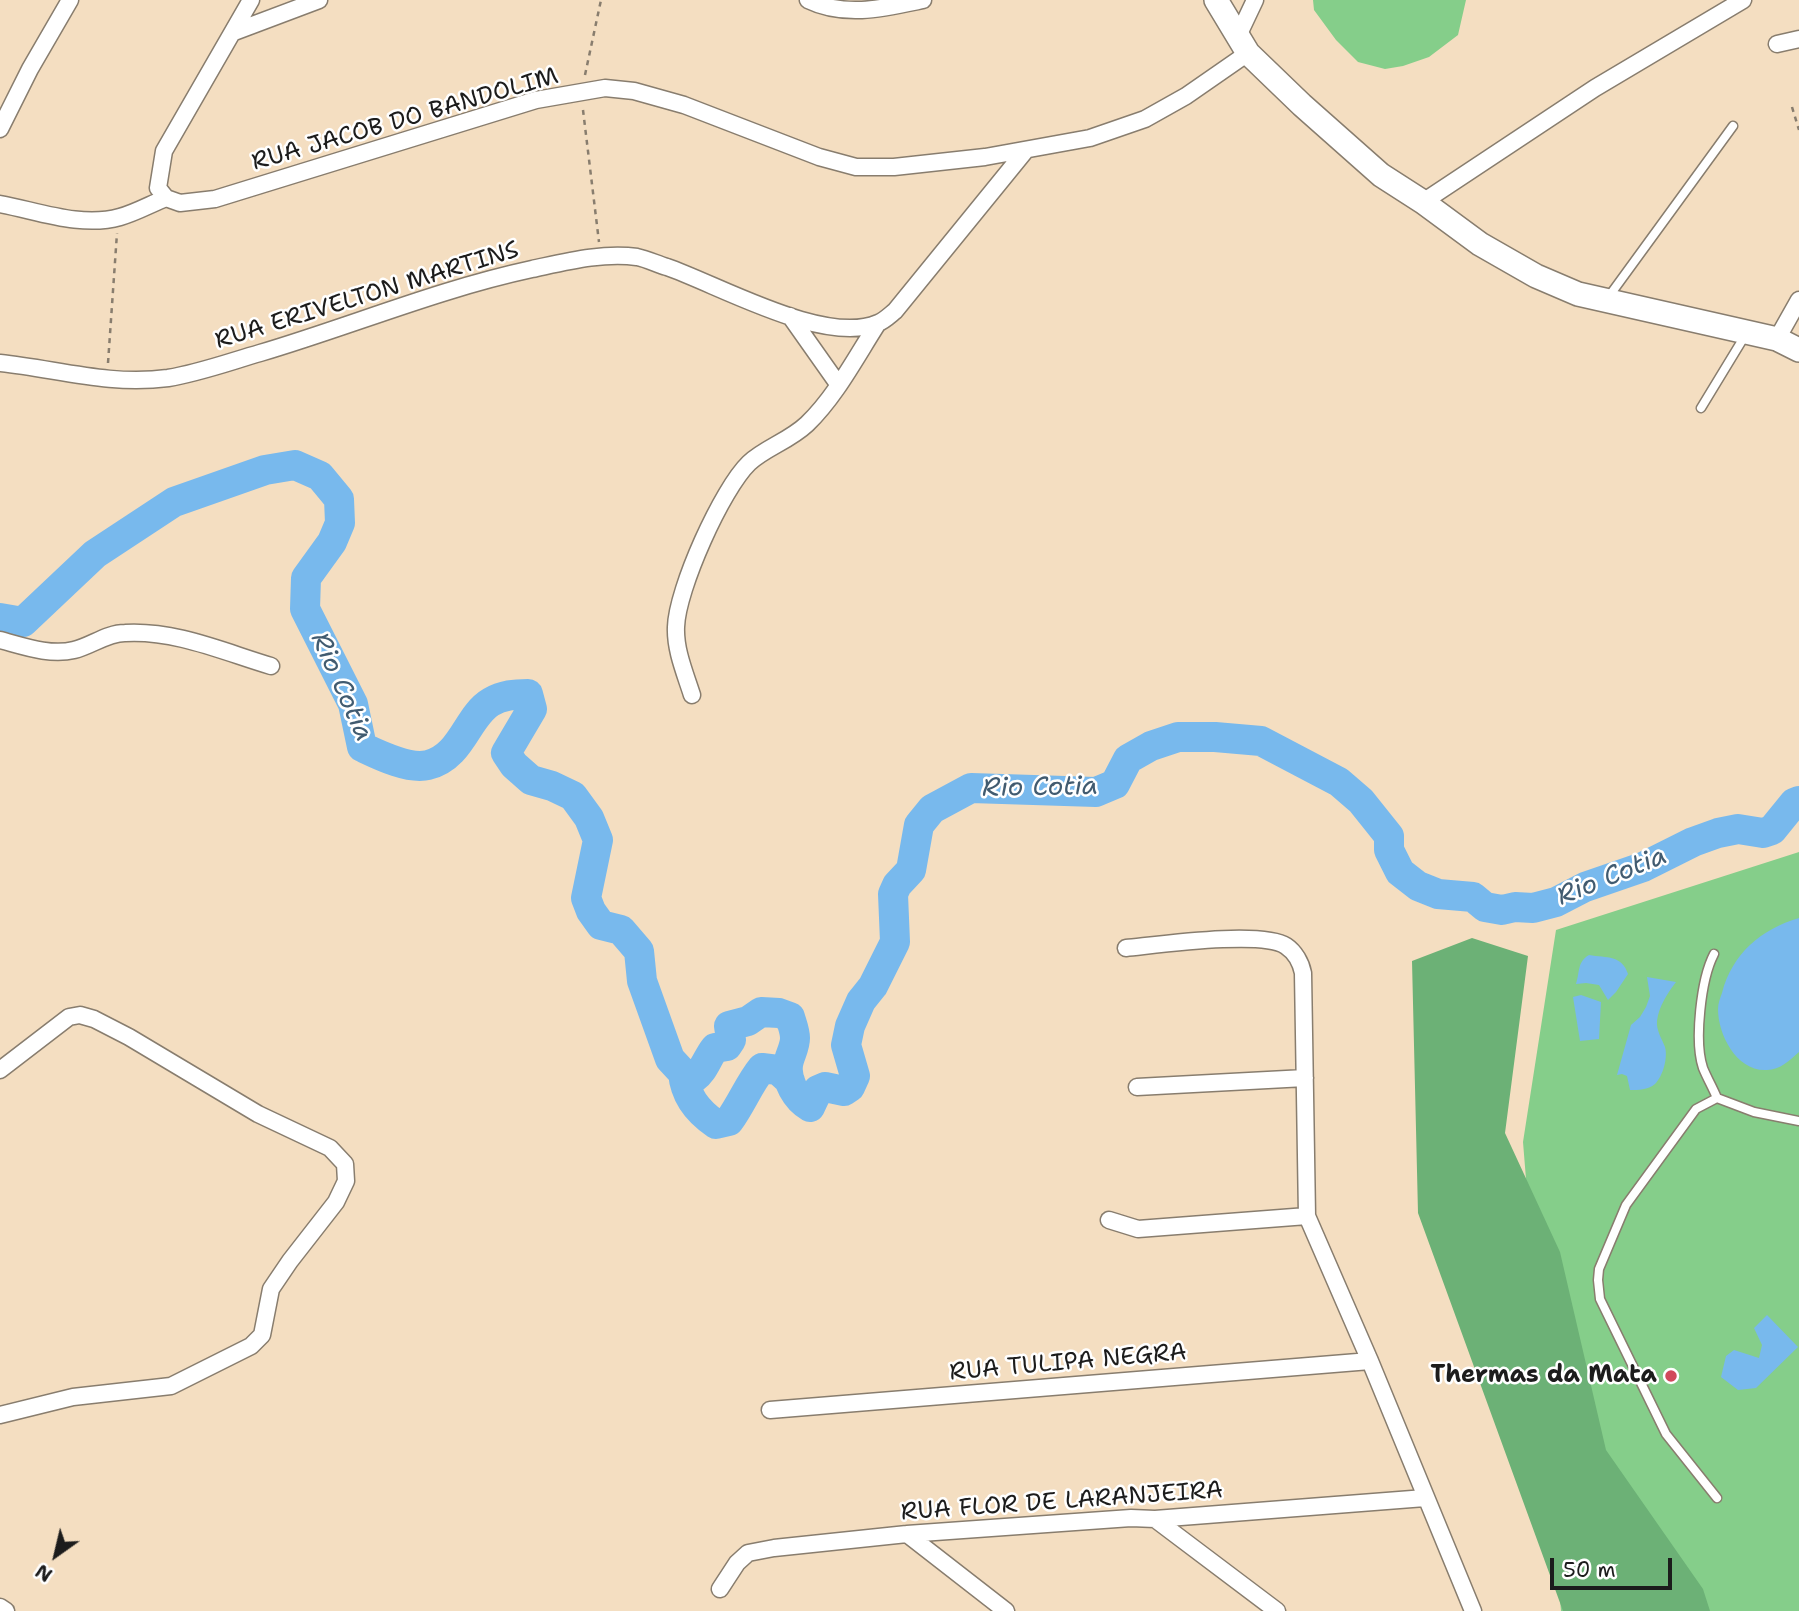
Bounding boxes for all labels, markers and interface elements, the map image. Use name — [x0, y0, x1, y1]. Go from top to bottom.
street label: RUA JACOB DO BANDOLIM — [248, 62, 562, 178]
street label: RUA ERIVELTON MARTINS — [212, 236, 522, 356]
water label: Rio Cotia — [303, 628, 379, 746]
water label: Rio Cotia — [982, 771, 1098, 805]
water label: Rio Cotia — [1553, 841, 1671, 913]
street label: RUA TULIPA NEGRA — [948, 1338, 1188, 1388]
place label: Thermas da Mata — [1431, 1362, 1657, 1390]
marker: Thermas da Mata — [1663, 1368, 1679, 1384]
street label: RUA FLOR DE LARANJEIRA — [900, 1476, 1224, 1528]
north arrow — [21, 1520, 91, 1590]
scale bar — [1554, 1544, 1676, 1588]
text: 50 m — [1563, 1556, 1616, 1584]
text: N — [31, 1558, 57, 1587]

